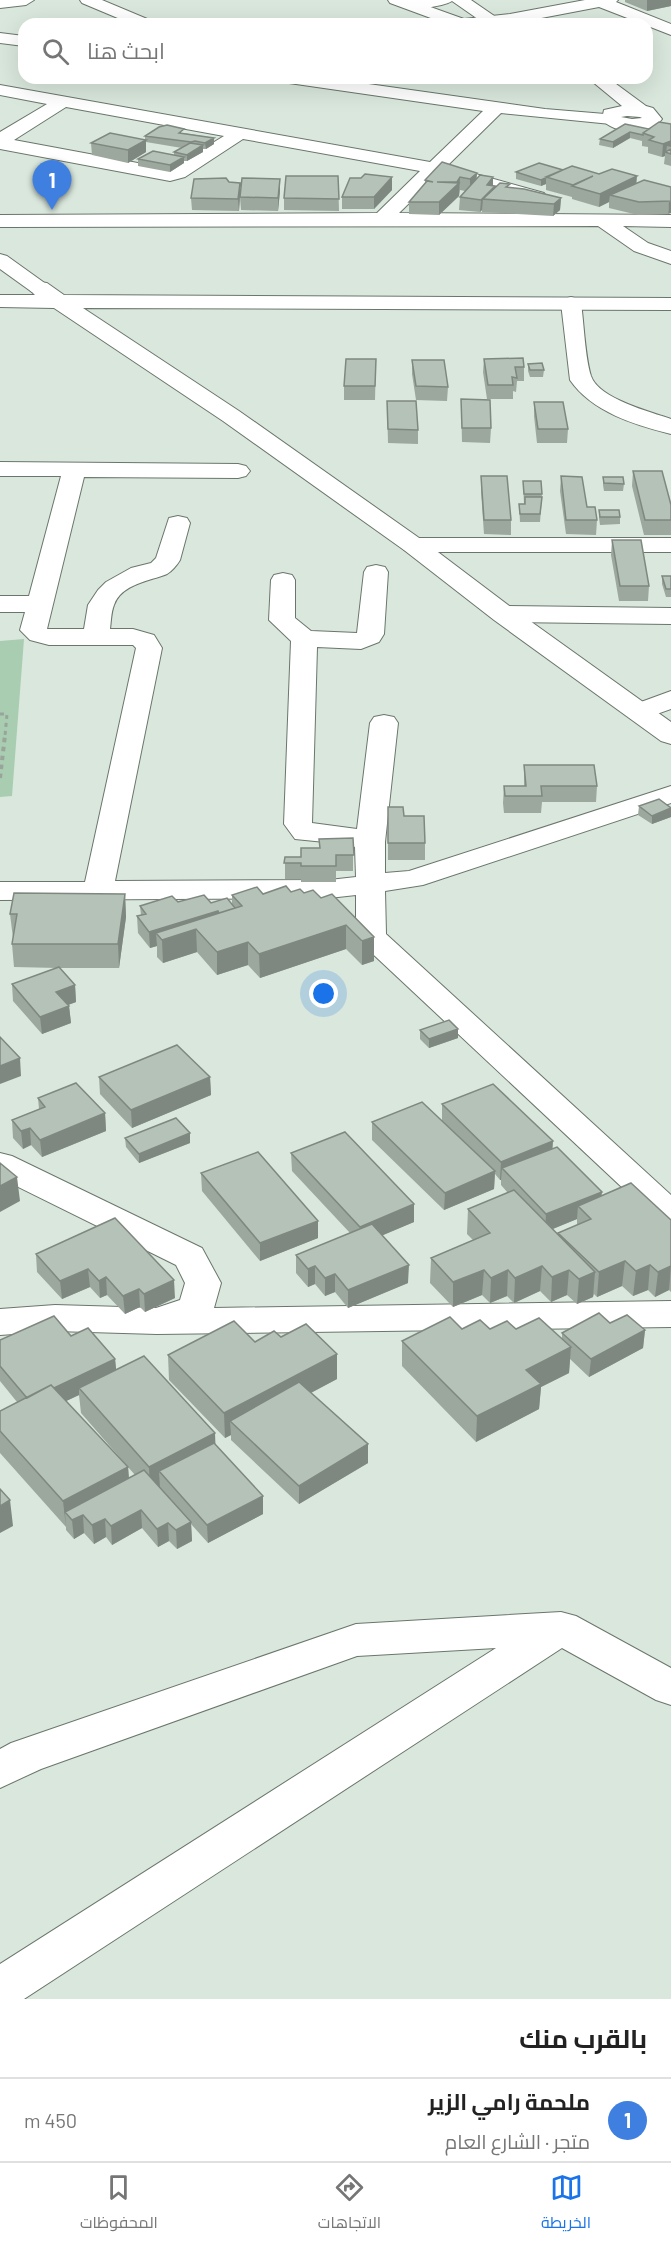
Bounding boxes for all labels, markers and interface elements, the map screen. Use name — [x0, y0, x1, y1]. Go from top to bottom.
search box — [18, 18, 653, 84]
icon: search — [39, 35, 72, 68]
text: ابحث هنا — [87, 37, 165, 63]
pin: 1 — [32, 160, 72, 210]
your location — [309, 979, 338, 1008]
text: بالقرب منك — [519, 2022, 647, 2053]
text: ملحمة رامي الزير — [428, 2088, 590, 2114]
text: 450 m — [24, 2108, 77, 2132]
text: 1 — [624, 2108, 631, 2132]
text: متجر · الشارع العام — [445, 2129, 590, 2153]
tab: المحفوظات — [80, 2171, 158, 2237]
tab: الاتجاهات — [318, 2171, 381, 2237]
tab: الخريطة — [541, 2171, 591, 2237]

